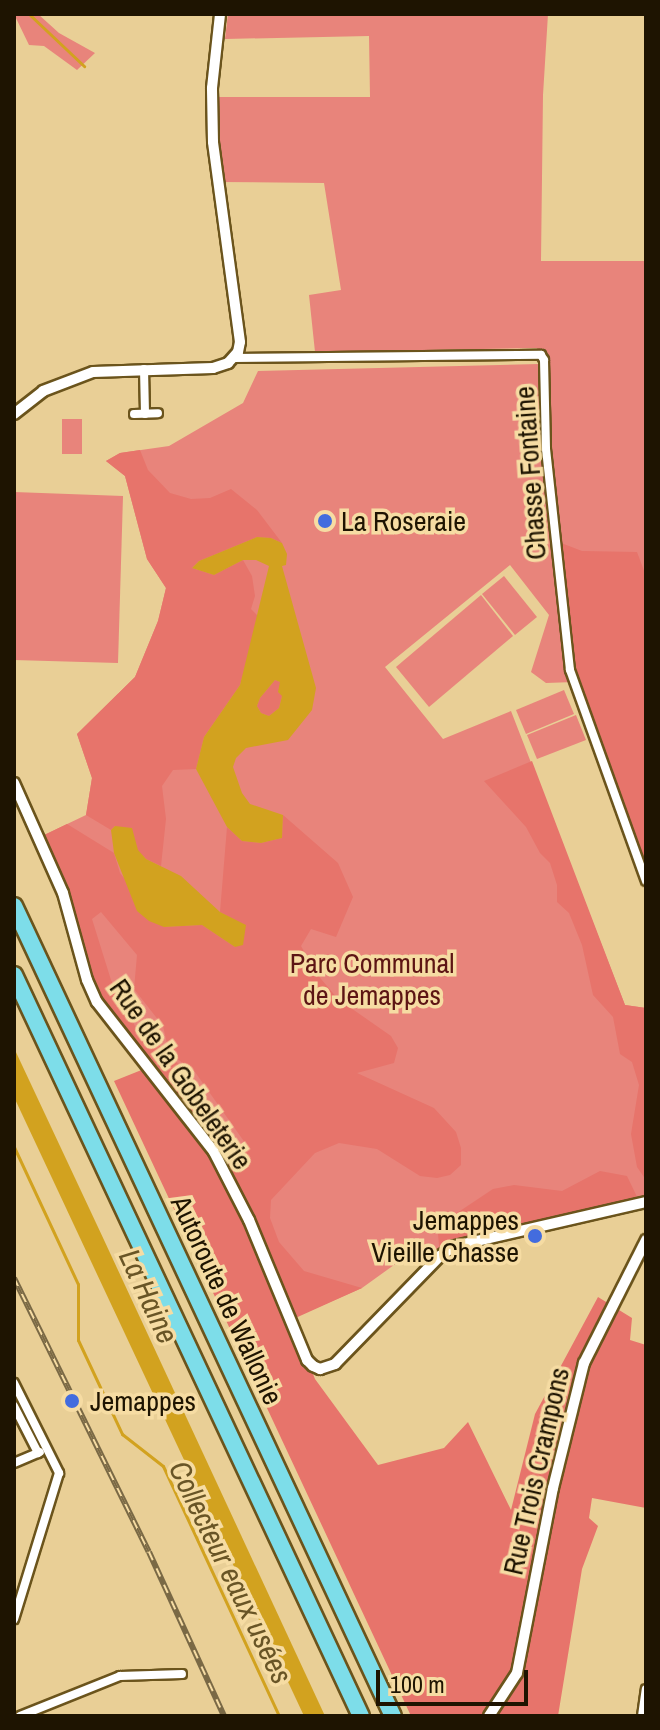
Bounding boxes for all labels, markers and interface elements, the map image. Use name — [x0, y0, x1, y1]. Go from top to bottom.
street label: Chasse Fontaine — [507, 385, 553, 561]
place label: La Roseraie — [341, 504, 466, 538]
marker: La Roseraie — [316, 512, 334, 530]
park label: Parc Communal de Jemappes — [290, 946, 454, 1012]
street label: Rue de la Gobeleterie — [103, 972, 259, 1176]
street label: Autoroute de Wallonie — [164, 1190, 290, 1410]
place label: Jemappes Vieille Chasse — [371, 1203, 519, 1269]
marker: Jemappes Vieille Chasse — [526, 1227, 544, 1245]
water label: La Haine — [112, 1243, 186, 1349]
street label: Rue Trois Crampons — [496, 1364, 576, 1578]
place label: Jemappes — [90, 1384, 196, 1418]
marker: Jemappes — [61, 1390, 83, 1412]
water label: Collecteur eaux usées — [161, 1455, 301, 1689]
scale bar — [380, 1654, 532, 1704]
text: 100 m — [390, 1668, 445, 1700]

